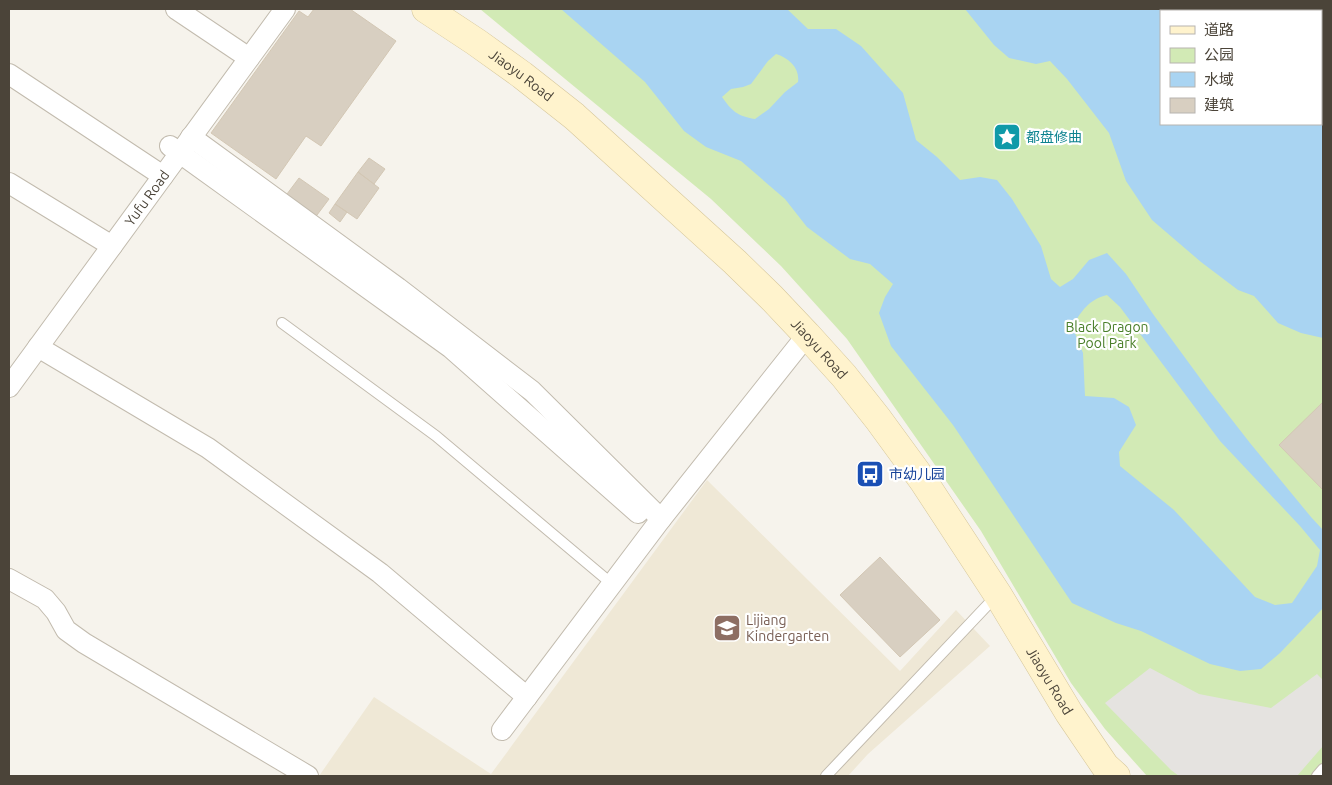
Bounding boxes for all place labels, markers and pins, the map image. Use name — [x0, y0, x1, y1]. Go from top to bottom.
place icon: 都盘修曲 — [992, 122, 1022, 152]
place label: 都盘修曲 — [1026, 129, 1082, 145]
bus stop icon: 市幼儿园 — [855, 459, 885, 489]
place label: 市幼儿园 — [889, 466, 945, 482]
place label: Lijiang Kindergarten — [746, 612, 829, 644]
school or university icon: Lijiang Kindergarten — [712, 613, 742, 643]

